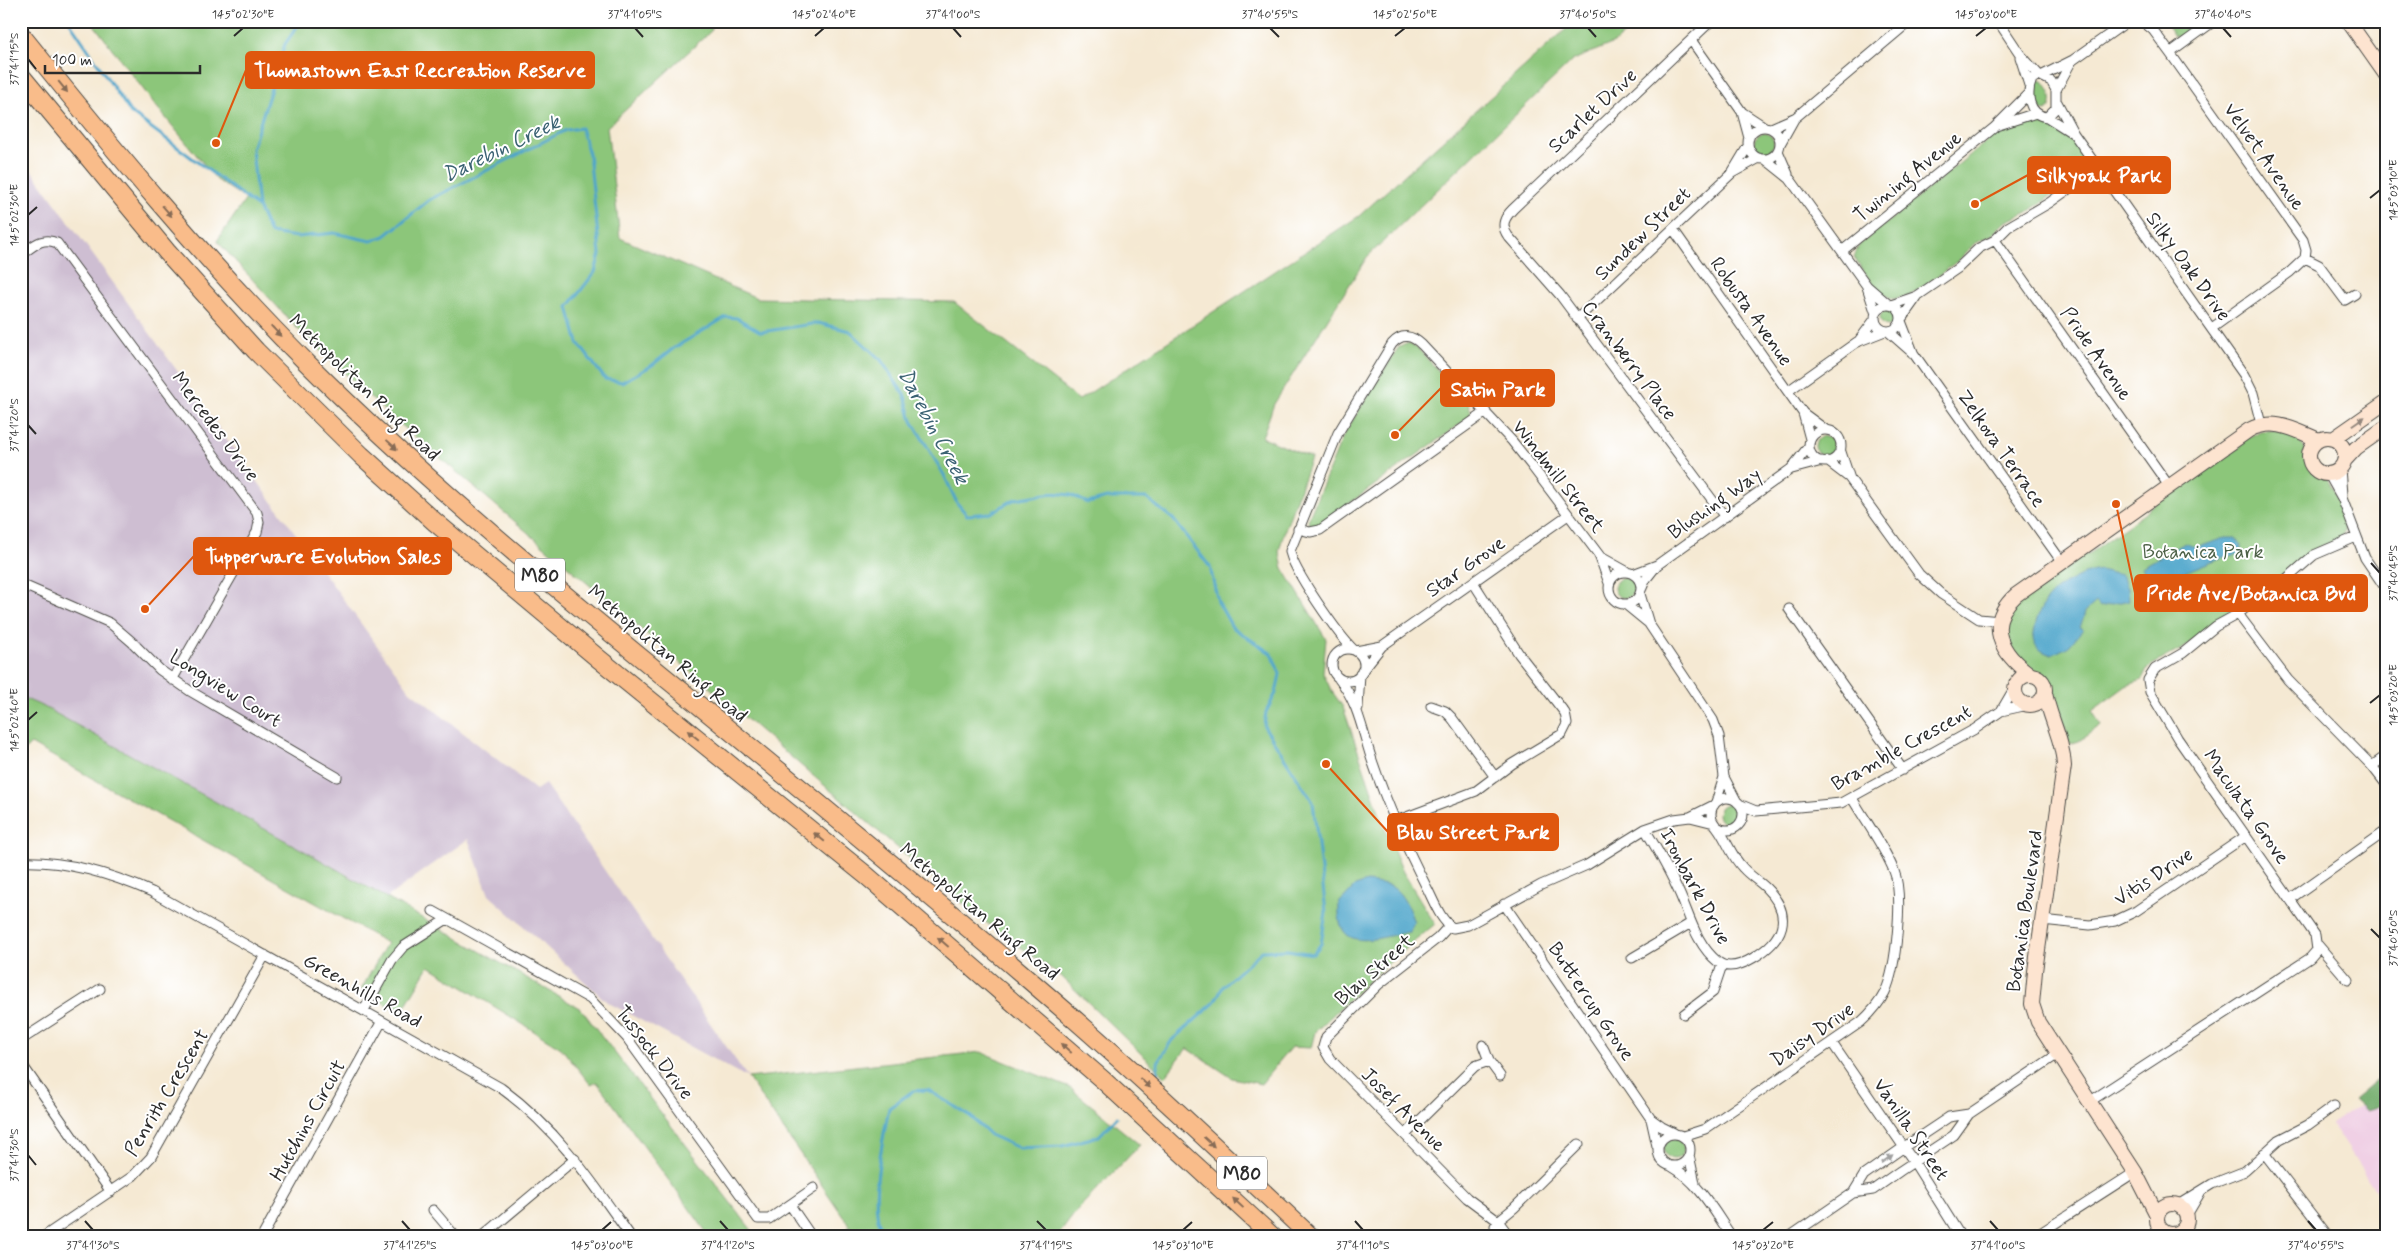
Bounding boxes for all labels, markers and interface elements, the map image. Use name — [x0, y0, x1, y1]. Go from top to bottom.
text: 145°02'30"E — [212, 7, 274, 23]
text: 37°41'05"S — [608, 7, 663, 23]
text: 145°02'40"E — [792, 7, 856, 23]
text: 37°41'00"S — [926, 7, 981, 23]
text: 37°40'55"S — [1242, 7, 1299, 23]
text: 145°02'50"E — [1373, 7, 1437, 23]
text: 37°40'50"S — [1560, 7, 1617, 23]
text: 145°03'00"E — [1955, 7, 2017, 23]
text: 37°40'40"S — [2195, 7, 2252, 23]
text: 37°41'15"S — [7, 32, 23, 85]
scale bar — [45, 42, 200, 74]
text: 100 m — [52, 51, 92, 71]
callout: Thomastown East Recreation Reserve — [246, 52, 594, 88]
text: Thomastown East Recreation Reserve — [254, 57, 587, 85]
street label: Scarlet Drive — [1542, 63, 1644, 160]
one-way arrow — [57, 80, 68, 93]
street label: Velvet Avenue — [2217, 98, 2311, 216]
water label: Darebin Creek — [438, 108, 566, 189]
street label: Twining Avenue — [1848, 125, 1969, 231]
callout: Silkyoak Park — [2028, 157, 2170, 193]
text: 145°03'10"E — [2386, 159, 2402, 221]
text: Silkyoak Park — [2036, 162, 2162, 190]
street label: Sundew Street — [1589, 181, 1697, 287]
text: 145°02'30"E — [7, 184, 23, 246]
one-way arrow — [161, 205, 172, 218]
street label: Silky Oak Drive — [2139, 207, 2237, 327]
street label: Robusta Avenue — [1703, 252, 1798, 372]
street label: Cranberry Place — [1575, 296, 1683, 426]
street label: Pride Avenue — [2053, 301, 2138, 406]
street label: Metropolitan Ring Road — [281, 308, 446, 469]
one-way arrow — [270, 325, 282, 337]
water label: Darebin Creek — [891, 364, 976, 491]
street label: Mercedes Drive — [165, 366, 265, 487]
callout: Satin Park — [1441, 370, 1554, 406]
text: Satin Park — [1450, 376, 1546, 404]
street label: Zelkova Terrace — [1950, 385, 2051, 513]
text: 37°41'20"S — [7, 398, 23, 452]
street label: Windmill Street — [1505, 415, 1611, 539]
one-way arrow — [2353, 416, 2366, 426]
one-way arrow — [386, 439, 398, 451]
street label: Blushing Way — [1663, 462, 1768, 548]
street label: Star Grove — [1421, 530, 1511, 604]
callout: Tupperware Evolution Sales — [194, 538, 451, 574]
park label: Botanica Park — [2142, 539, 2264, 566]
text: Tupperware Evolution Sales — [205, 543, 442, 571]
text: 37°40'45"S — [2386, 544, 2402, 601]
road number: M80 — [515, 558, 565, 592]
callout: Pride Ave/Botanica Bvd — [2135, 575, 2367, 611]
street label: Metropolitan Ring Road — [580, 579, 753, 731]
text: Pride Ave/Botanica Bvd — [2146, 580, 2356, 608]
street label: Longview Court — [163, 644, 287, 735]
text: 145°03'20"E — [2386, 664, 2402, 726]
text: 145°02'40"E — [7, 688, 23, 752]
street label: Bramble Crescent — [1827, 699, 1977, 798]
one-way arrow — [686, 729, 699, 740]
street label: Maculata Grove — [2196, 744, 2295, 870]
callout: Blau Street Park — [1388, 814, 1558, 850]
text: Blau Street Park — [1396, 819, 1550, 847]
street label: Ironbark Drive — [1653, 824, 1737, 950]
street label: Botanica Boulevard — [2001, 829, 2050, 994]
one-way arrow — [813, 831, 826, 842]
street label: Metropolitan Ring Road — [892, 837, 1065, 989]
street label: Vitis Drive — [2109, 841, 2199, 913]
text: 37°40'50"S — [2386, 909, 2402, 967]
street label: Blau Street — [1329, 928, 1421, 1012]
one-way arrow — [937, 936, 950, 947]
street label: Buttercup Grove — [1541, 937, 1641, 1067]
street label: Greenhills Road — [298, 947, 427, 1035]
street label: Daisy Drive — [1766, 997, 1860, 1074]
street label: Tussock Drive — [608, 1000, 699, 1106]
street label: Penrith Crescent — [119, 1024, 216, 1162]
one-way arrow — [1061, 1042, 1073, 1054]
street label: Hutchins Circuit — [264, 1055, 353, 1186]
street label: Josef Avenue — [1355, 1062, 1451, 1158]
street label: Vanilla Street — [1866, 1073, 1955, 1186]
one-way arrow — [1139, 1077, 1151, 1088]
text: 37°41'30"S — [7, 1128, 23, 1182]
one-way arrow — [1203, 1136, 1215, 1148]
one-way arrow — [1880, 1154, 1894, 1164]
road number: M80 — [1217, 1156, 1267, 1190]
one-way arrow — [1232, 1197, 1244, 1209]
text: 37°41'30"S — [66, 1238, 120, 1254]
text: 37°41'25"S — [383, 1238, 437, 1254]
text: 145°03'00"E — [571, 1238, 633, 1254]
text: 37°41'20"S — [701, 1238, 755, 1254]
text: 37°41'15"S — [1020, 1238, 1073, 1254]
text: 145°03'10"E — [1152, 1238, 1214, 1254]
text: 37°41'10"S — [1336, 1238, 1390, 1254]
text: 145°03'20"E — [1732, 1238, 1794, 1254]
text: 37°41'00"S — [1971, 1238, 2026, 1254]
text: 37°40'55"S — [2288, 1238, 2345, 1254]

